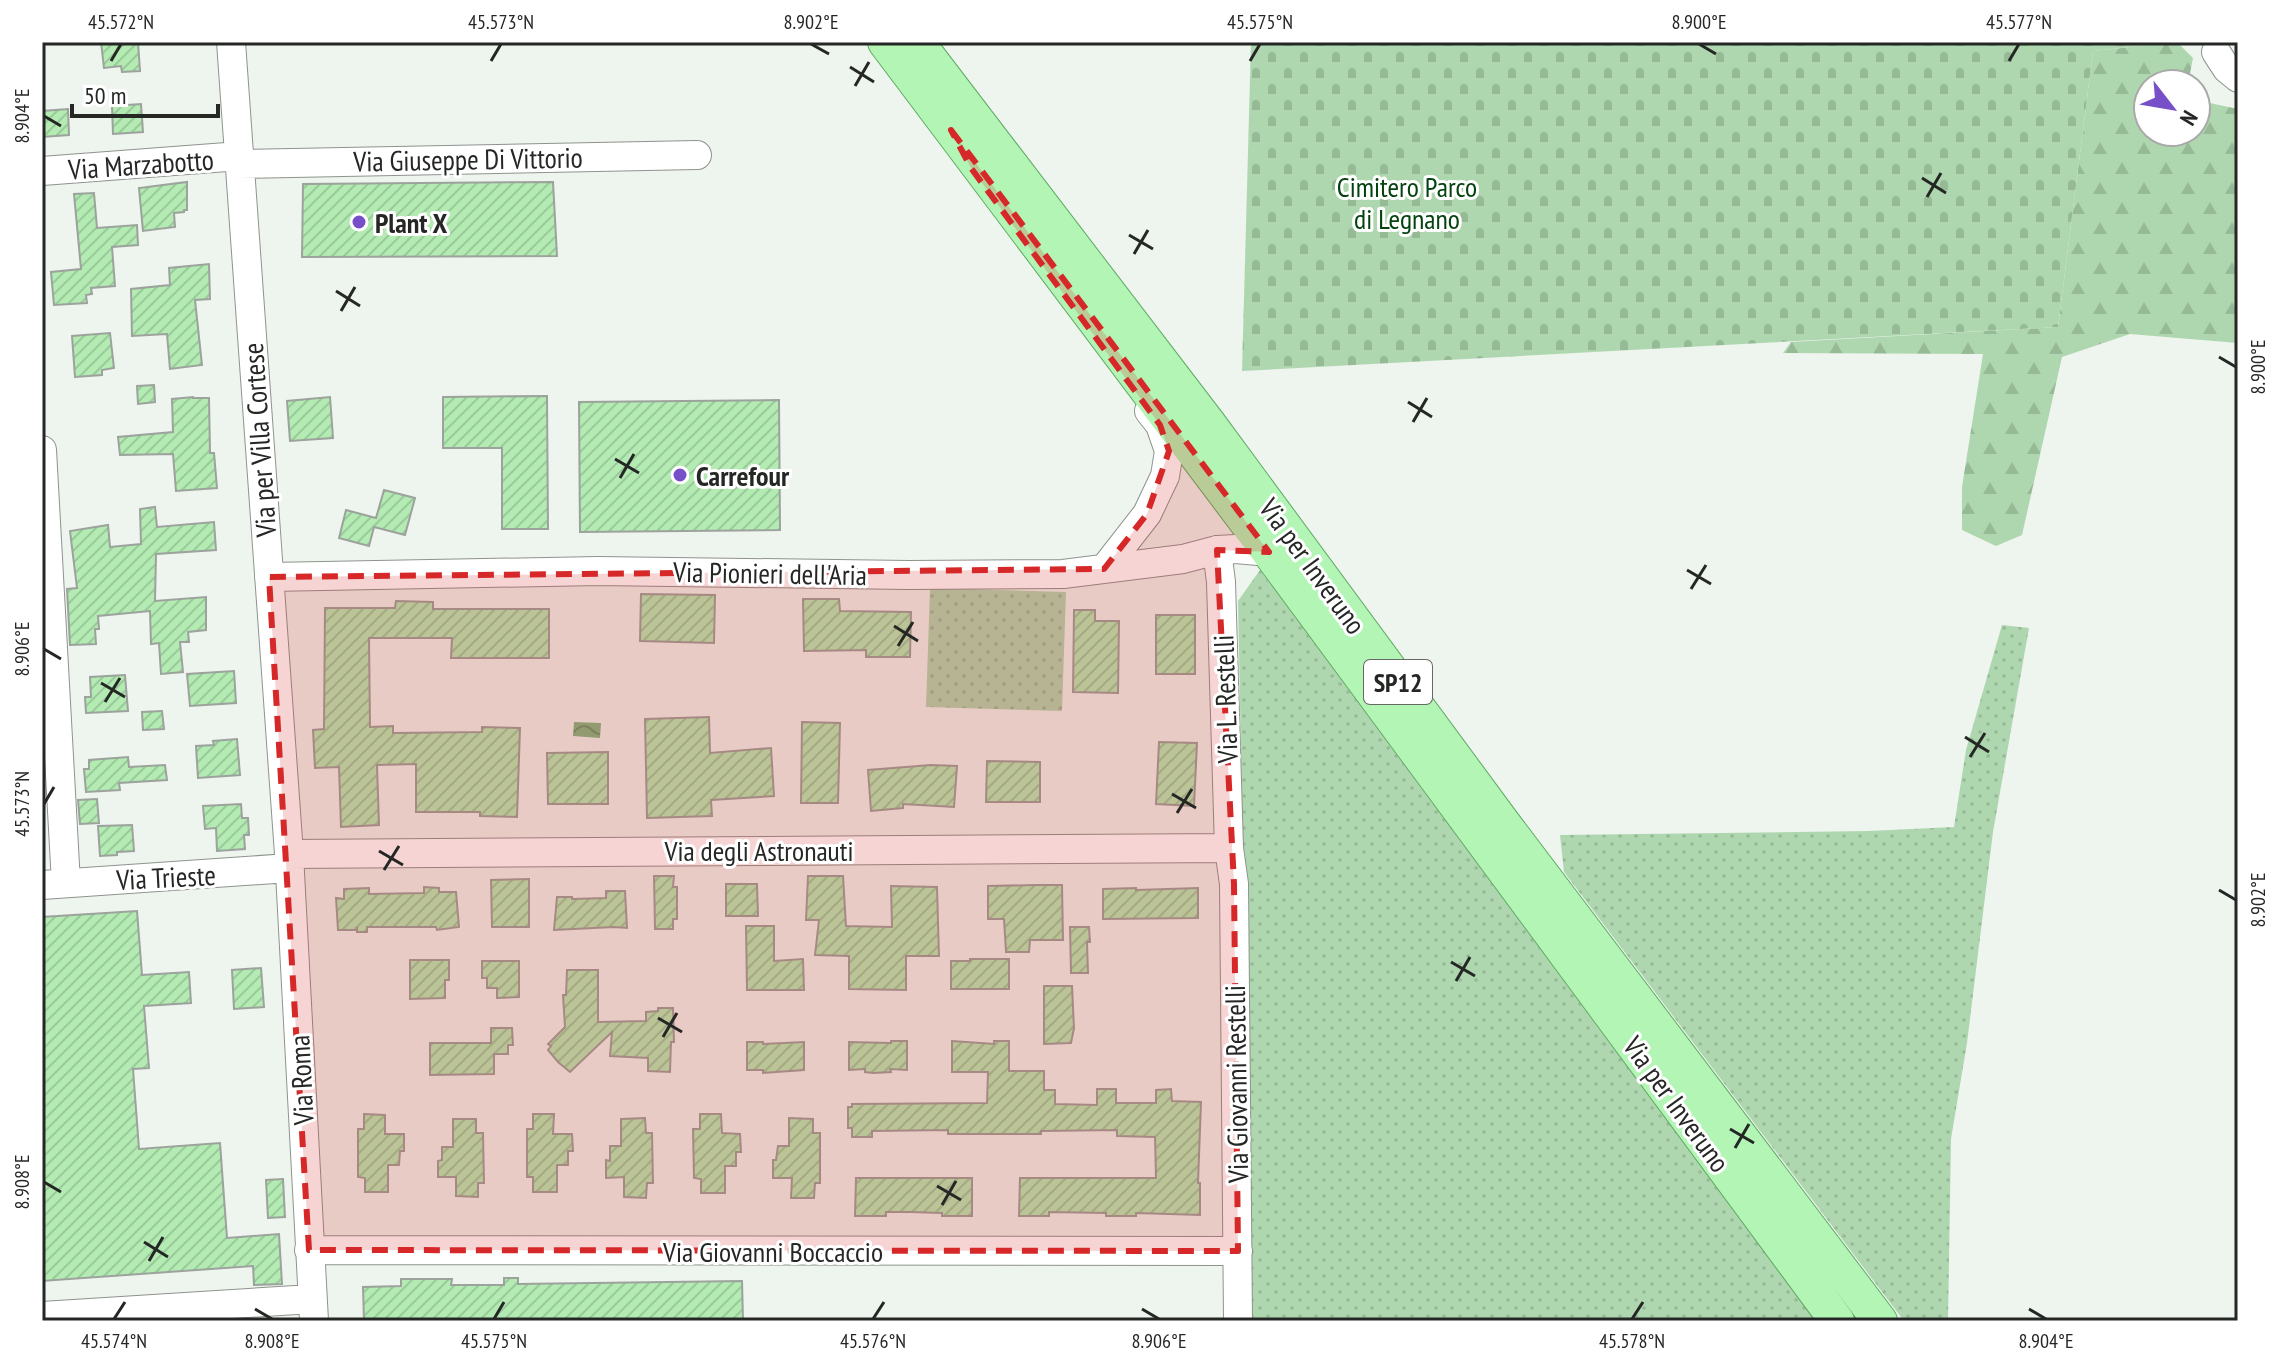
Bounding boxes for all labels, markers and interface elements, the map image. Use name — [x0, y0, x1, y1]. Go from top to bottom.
text: 45.572°N — [88, 9, 154, 35]
text: 45.573°N — [468, 9, 534, 35]
text: 8.902°E — [784, 9, 838, 35]
text: 45.575°N — [1227, 9, 1293, 35]
text: 8.900°E — [1672, 9, 1726, 35]
text: 45.577°N — [1986, 9, 2052, 35]
scale bar — [72, 68, 218, 118]
north arrow — [2132, 68, 2212, 148]
text: 50 m — [84, 80, 126, 111]
text: 8.904°E — [9, 89, 35, 143]
text: N — [2174, 106, 2204, 131]
street label: Via Giuseppe Di Vittorio — [352, 139, 583, 180]
street label: Via Marzabotto — [66, 140, 215, 188]
park label: Cimitero Parco di Legnano — [1337, 168, 1477, 237]
place label: Plant X — [375, 204, 447, 241]
marker: Plant X — [350, 213, 368, 231]
text: 8.900°E — [2245, 340, 2271, 394]
street label: Via per Villa Cortese — [234, 342, 284, 539]
place label: Carrefour — [696, 457, 790, 494]
marker: Carrefour — [671, 466, 689, 484]
street label: Via per Inveruno — [1251, 490, 1375, 641]
street label: Via Pionieri dell'Aria — [672, 553, 867, 593]
text: 8.906°E — [9, 622, 35, 676]
street label: Via L. Restelli — [1204, 634, 1246, 765]
road number: SP12 — [1364, 660, 1432, 704]
text: 45.573°N — [9, 771, 35, 837]
street label: Via degli Astronauti — [663, 832, 854, 869]
street label: Via Trieste — [114, 856, 217, 898]
text: 8.902°E — [2245, 873, 2271, 927]
street label: Via Giovanni Restelli — [1216, 985, 1256, 1184]
street label: Via per Inveruno — [1615, 1028, 1739, 1179]
street label: Via Roma — [280, 1034, 322, 1127]
text: 8.908°E — [9, 1155, 35, 1209]
street label: Via Giovanni Boccaccio — [662, 1233, 883, 1270]
text: 45.574°N — [81, 1328, 147, 1354]
text: 8.908°E — [245, 1328, 299, 1354]
text: 45.575°N — [461, 1328, 527, 1354]
text: 45.576°N — [840, 1328, 906, 1354]
text: 8.906°E — [1132, 1328, 1186, 1354]
text: 45.578°N — [1599, 1328, 1665, 1354]
text: 8.904°E — [2019, 1328, 2073, 1354]

